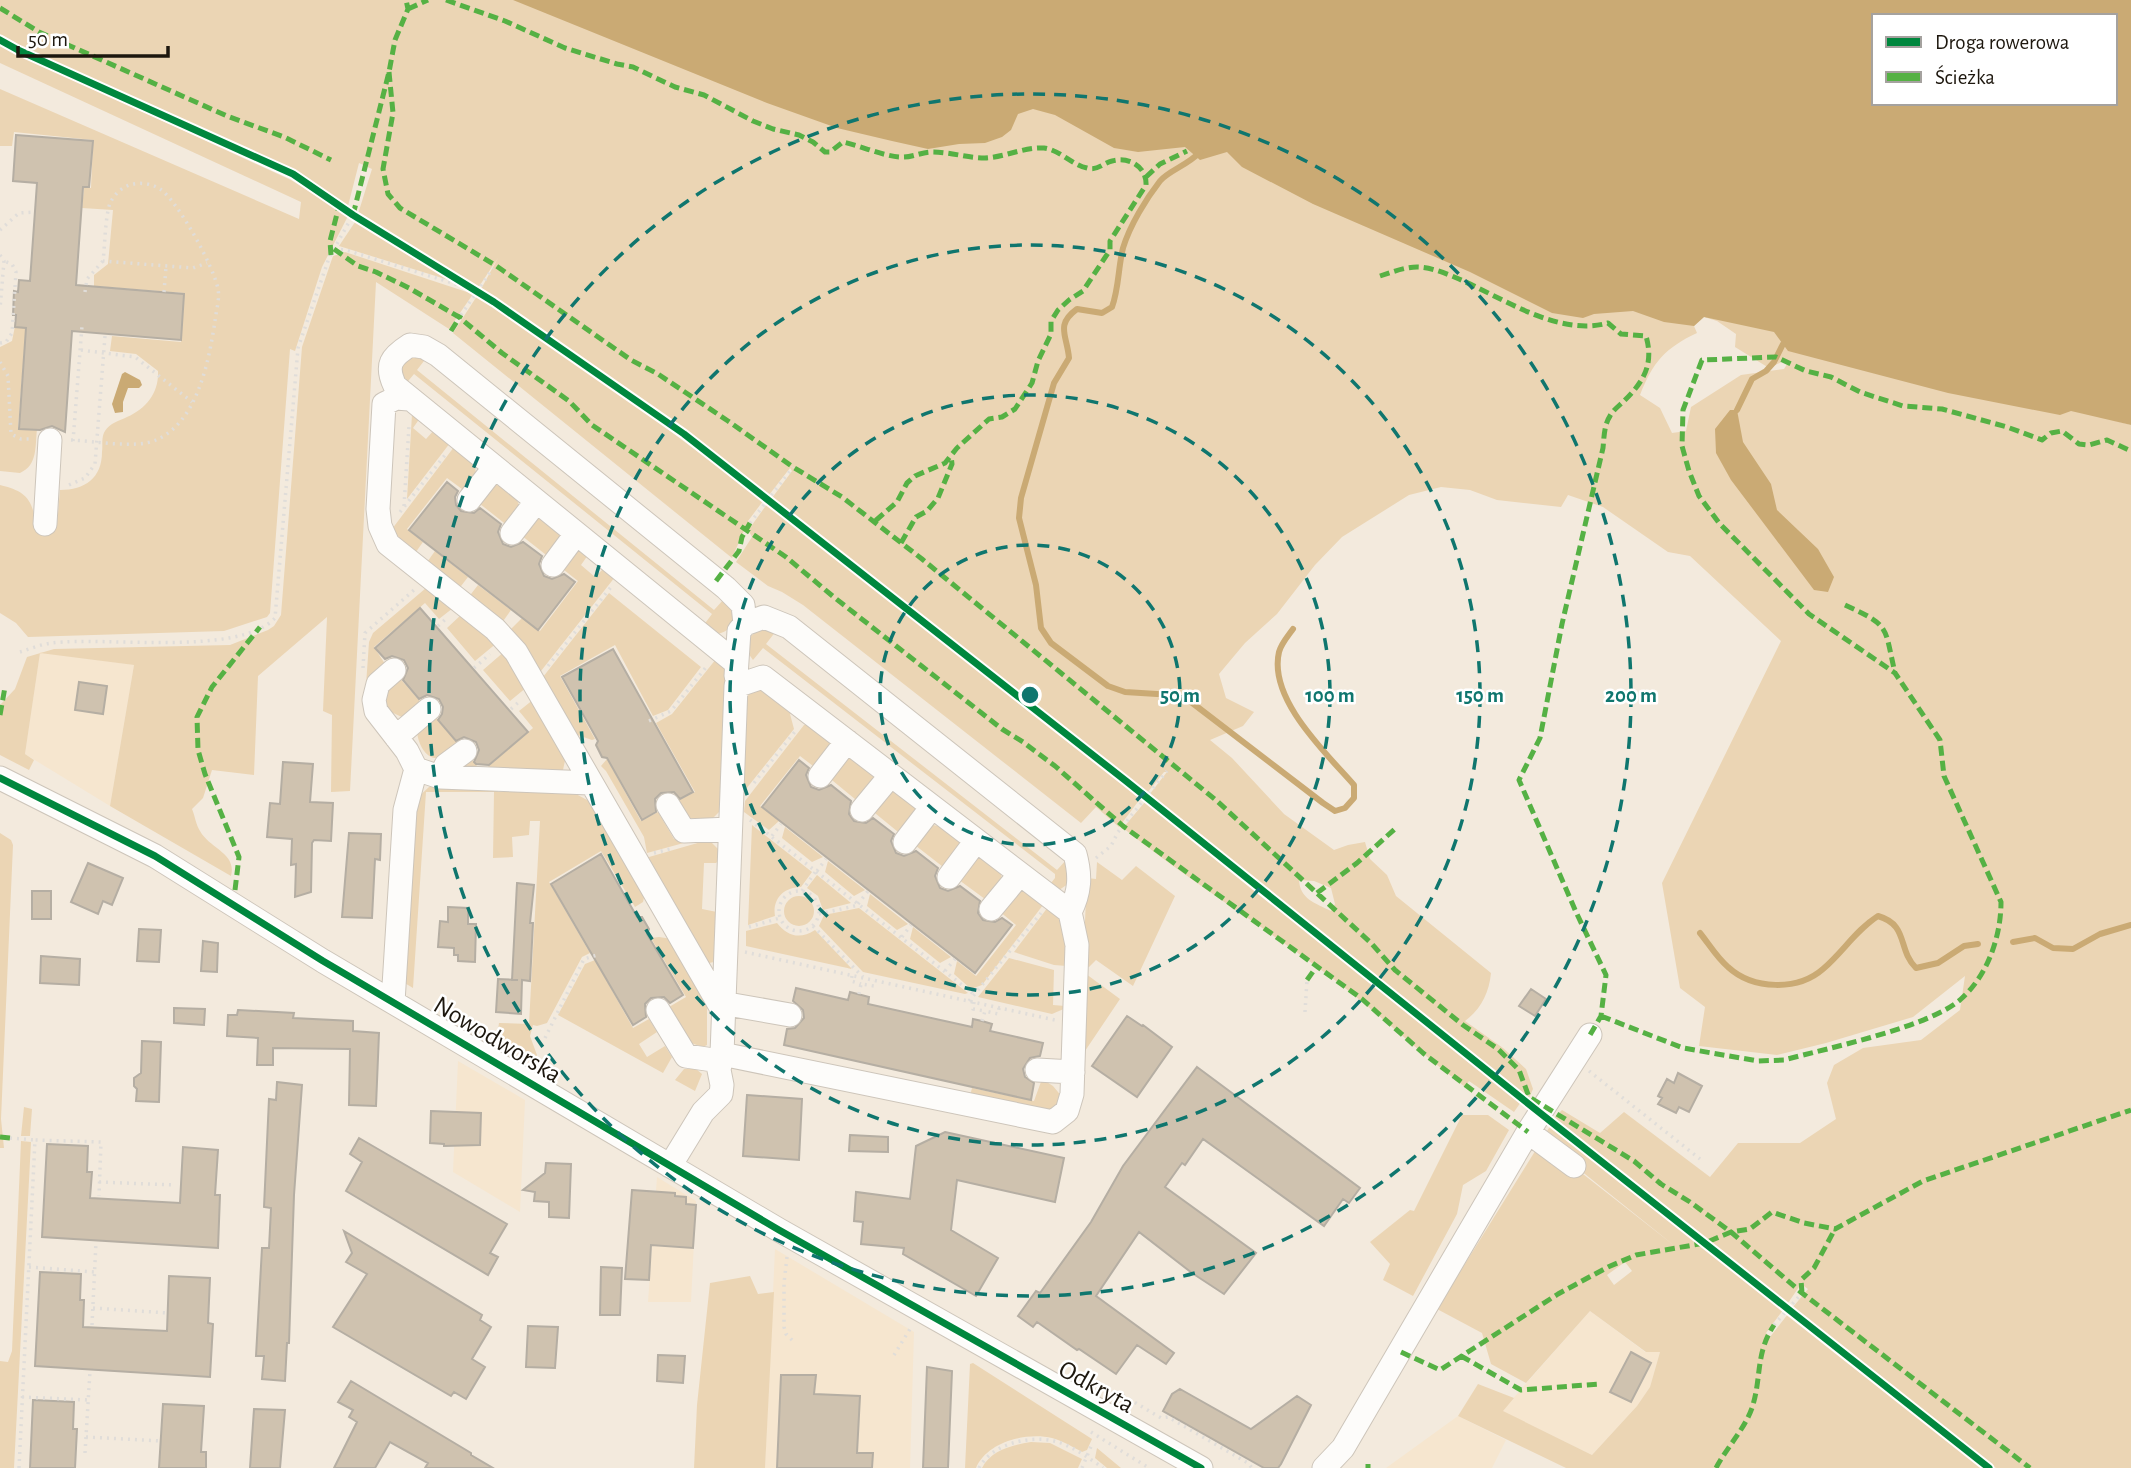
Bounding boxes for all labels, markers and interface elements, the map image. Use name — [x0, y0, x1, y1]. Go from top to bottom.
scale bar — [18, 14, 168, 58]
legend — [1872, 14, 2117, 105]
text: 50 m — [28, 29, 68, 50]
text: Droga rowerowa — [1935, 32, 2070, 53]
text: Ścieżka — [1935, 64, 1995, 88]
centre of rings — [1018, 683, 1042, 707]
text: 50 m — [1160, 685, 1200, 706]
text: 100 m — [1305, 685, 1355, 706]
text: 150 m — [1456, 685, 1504, 706]
text: 200 m — [1605, 685, 1657, 706]
street label: Nowodworska — [429, 992, 566, 1088]
street label: Odkryta — [1054, 1356, 1139, 1418]

